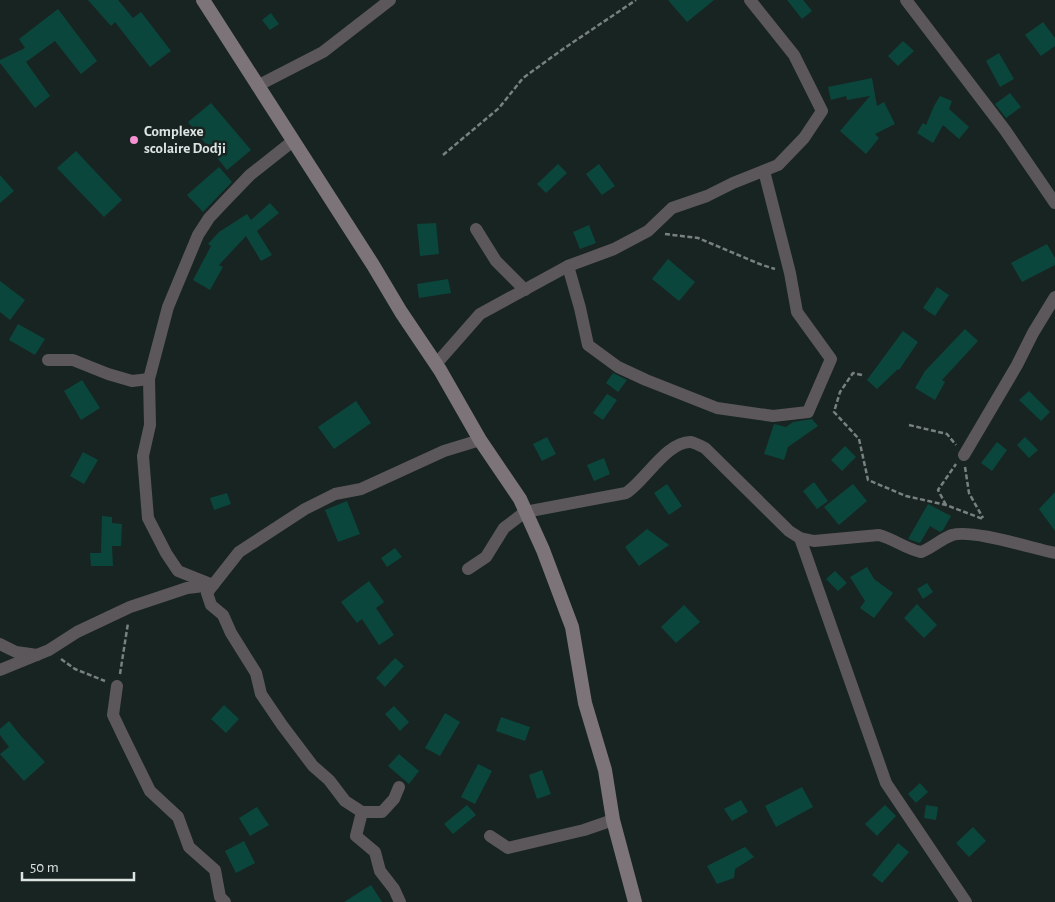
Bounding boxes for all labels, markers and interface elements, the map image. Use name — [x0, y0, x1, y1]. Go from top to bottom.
place label: Complexe scolaire Dodji — [144, 124, 226, 156]
marker: Complexe scolaire Dodji — [128, 134, 140, 146]
scale bar — [22, 850, 135, 882]
text: 50 m — [30, 860, 59, 875]

